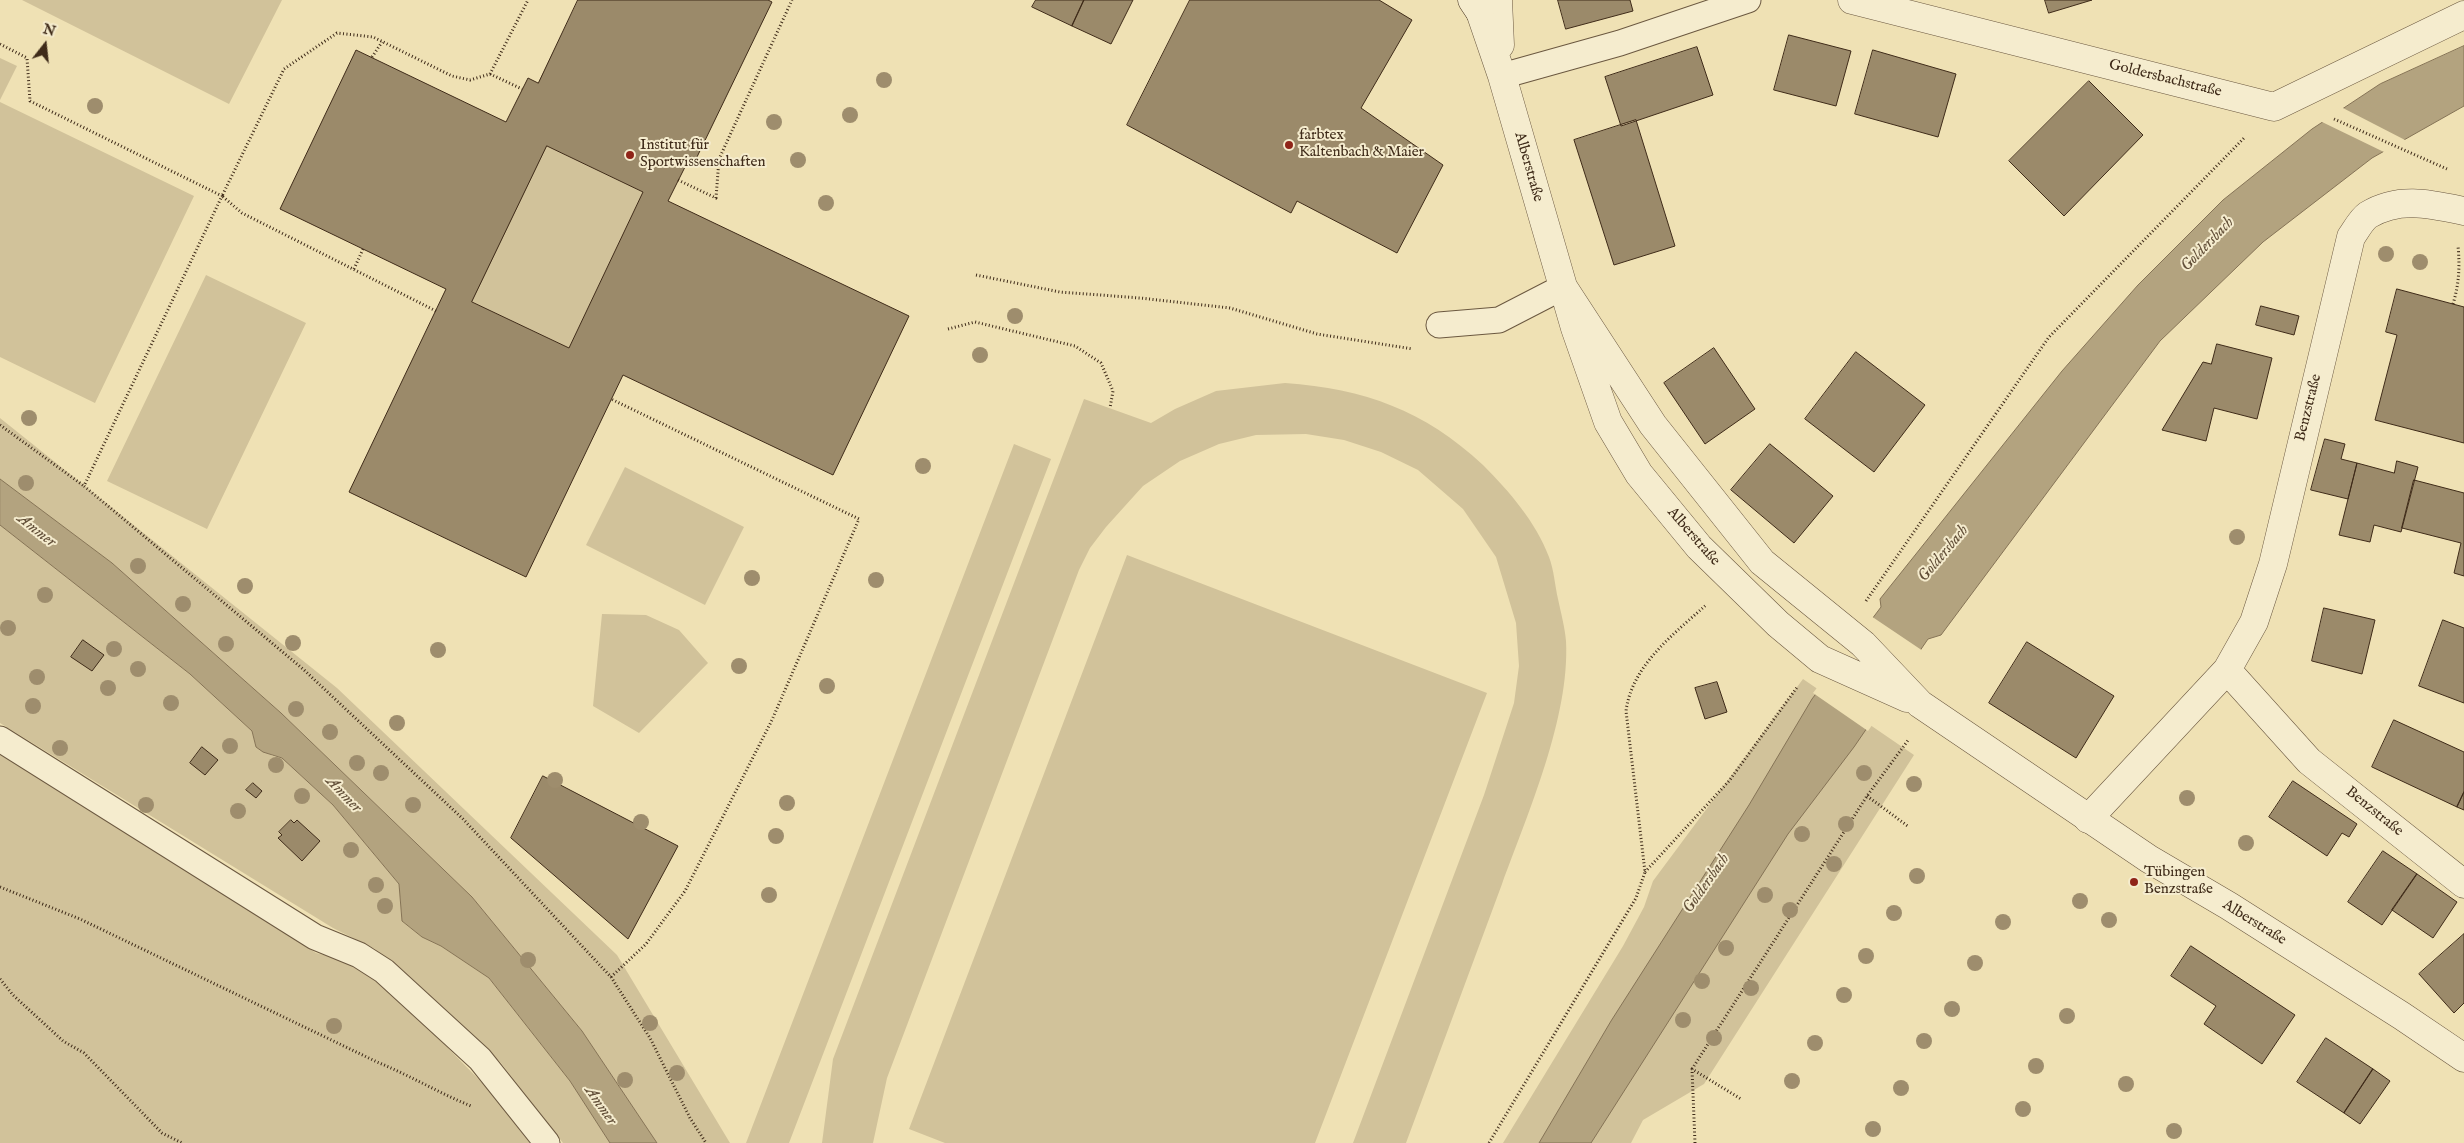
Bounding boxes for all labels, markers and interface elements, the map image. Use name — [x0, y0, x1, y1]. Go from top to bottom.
north arrow — [20, 20, 70, 70]
text: N — [41, 20, 57, 41]
street label: Goldersbachstraße — [2107, 56, 2223, 102]
place label: farbtex Kaltenbach & Maier — [1299, 127, 1424, 162]
street label: Alberstraße — [1509, 130, 1547, 204]
place label: Institut für Sportwissenschaften — [640, 137, 765, 172]
marker: farbtex Kaltenbach & Maier — [1283, 139, 1295, 151]
marker: Institut für Sportwissenschaften — [624, 149, 636, 161]
water label: Goldersbach — [2177, 214, 2239, 276]
street label: Benzstraße — [2292, 372, 2326, 444]
street label: Alberstraße — [1663, 504, 1723, 570]
water label: Ammer — [13, 510, 59, 552]
water label: Goldersbach — [1915, 522, 1973, 586]
water label: Ammer — [321, 773, 365, 817]
street label: Benzstraße — [2342, 783, 2406, 841]
water label: Goldersbach — [1680, 851, 1734, 917]
place label: Tübingen Benzstraße — [2144, 864, 2213, 899]
marker: Tübingen Benzstraße — [2128, 876, 2140, 888]
street label: Alberstraße — [2219, 896, 2289, 950]
water label: Ammer — [580, 1083, 620, 1129]

